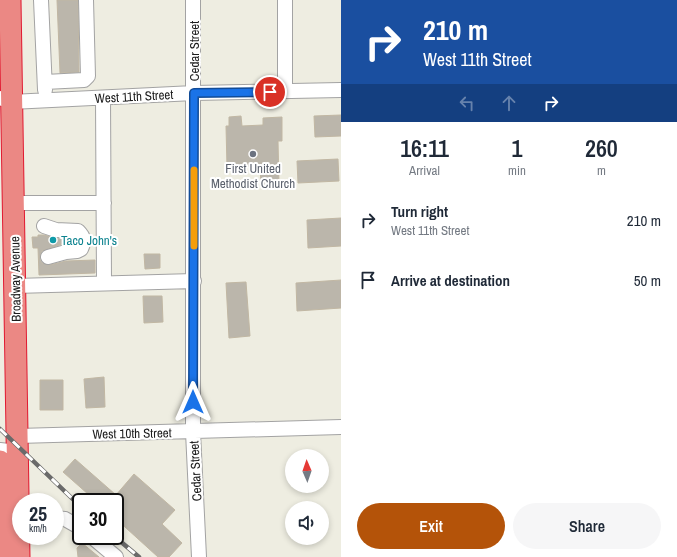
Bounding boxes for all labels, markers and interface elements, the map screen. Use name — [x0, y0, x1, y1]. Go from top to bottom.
text: 210 m — [423, 11, 488, 49]
icon: right — [357, 16, 409, 68]
street label: Cedar Street — [186, 21, 203, 81]
text: West 11th Street — [423, 47, 532, 72]
pin — [253, 75, 287, 109]
icon: arrive — [259, 81, 281, 103]
street label: West 11th Street — [94, 86, 174, 107]
icon: left — [456, 92, 478, 114]
icon: ahead — [498, 92, 520, 114]
icon: right — [540, 92, 562, 114]
text: 16:11 — [400, 132, 449, 164]
text: 1 — [511, 132, 522, 164]
text: 260 — [585, 132, 618, 164]
marker: First United Methodist Church — [248, 149, 258, 159]
place label: First United Methodist Church — [211, 160, 295, 192]
text: Arrival — [409, 162, 440, 179]
text: min — [508, 162, 526, 179]
text: m — [597, 162, 606, 179]
text: Turn right — [391, 201, 448, 222]
icon: right — [357, 209, 379, 231]
text: 210 m — [627, 210, 661, 231]
text: West 11th Street — [391, 222, 469, 239]
place label: Taco John's — [61, 232, 117, 249]
marker: Taco John's — [48, 235, 58, 245]
street label: Broadway Avenue — [6, 236, 25, 322]
icon: arrive — [357, 269, 379, 291]
text: Arrive at destination — [391, 270, 510, 291]
text: 50 m — [634, 270, 661, 291]
position arrow — [172, 381, 214, 423]
street label: West 10th Street — [92, 424, 172, 443]
street label: Cedar Street — [185, 440, 206, 502]
north arrow — [285, 449, 329, 493]
map controls — [285, 449, 329, 545]
speed limit sign: 30 — [72, 493, 124, 545]
text: 25 — [29, 500, 47, 527]
button: sound — [285, 501, 329, 545]
button: Exit — [357, 503, 505, 549]
button: Share — [513, 503, 661, 549]
text: km/h — [29, 522, 47, 535]

